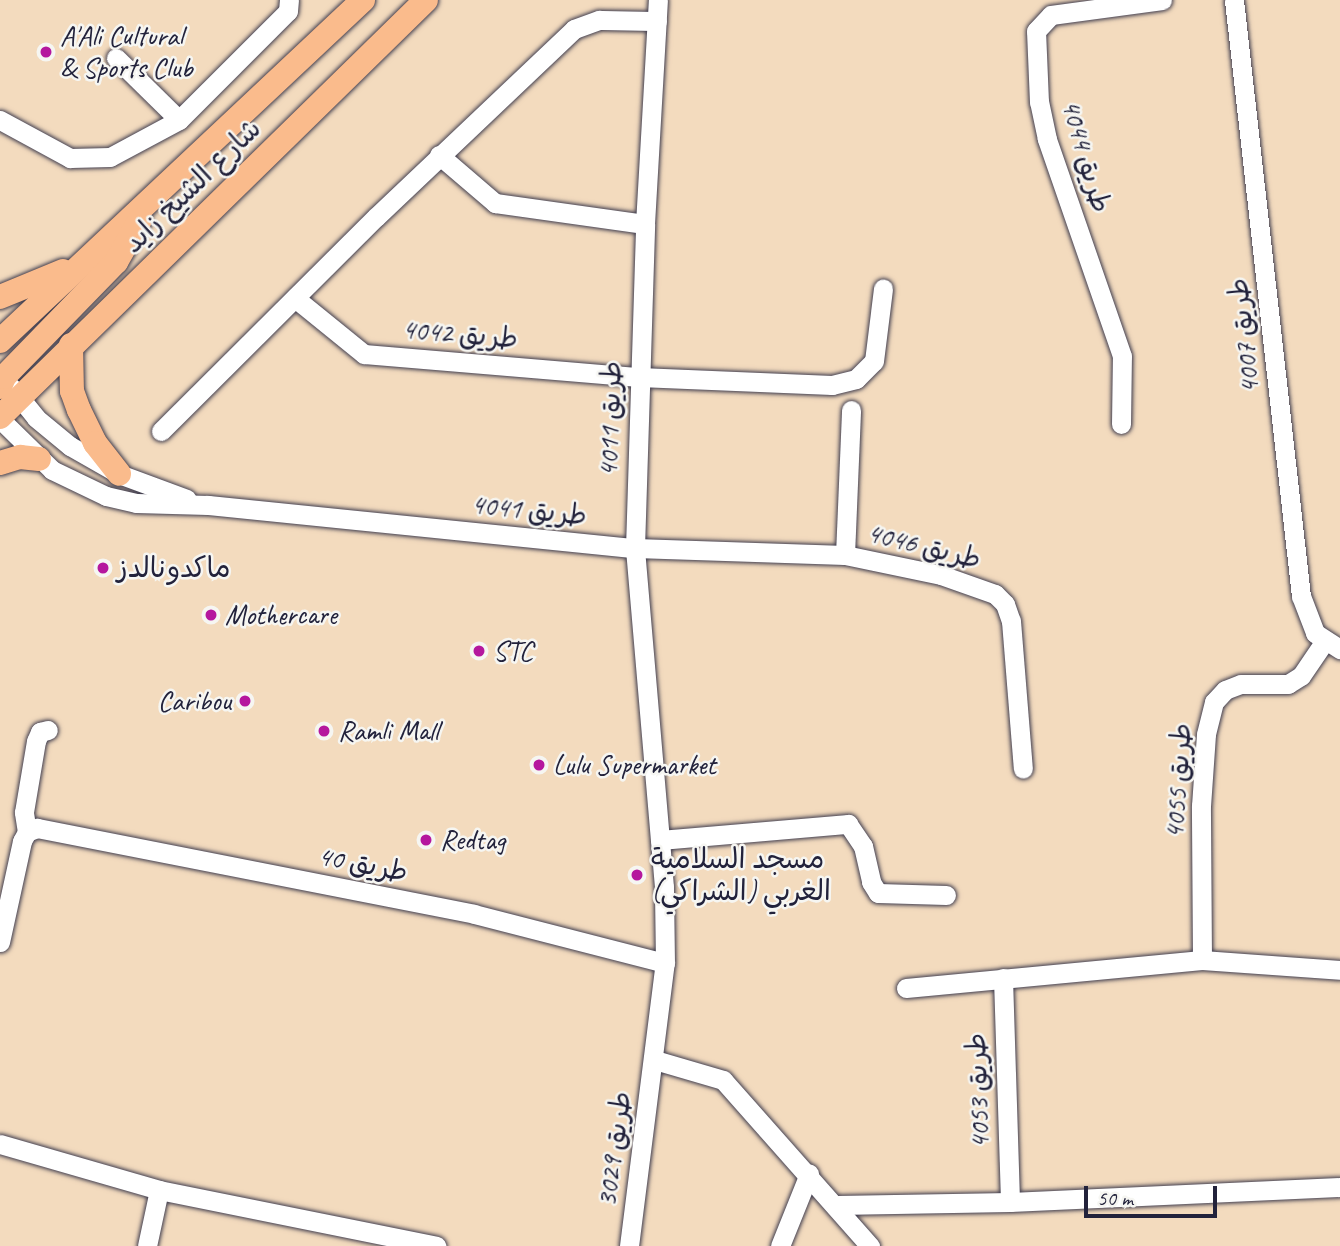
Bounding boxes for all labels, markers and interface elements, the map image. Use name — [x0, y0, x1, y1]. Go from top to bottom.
place label: A'Ali Cultural & Sports Club — [60, 19, 193, 85]
marker: A'Ali Cultural & Sports Club — [38, 44, 54, 60]
street label: طريق 4044 — [1054, 96, 1118, 216]
street label: شارع الشيخ زايد — [116, 112, 268, 260]
street label: طريق 4007 — [1221, 277, 1267, 395]
street label: طريق 4042 — [401, 312, 519, 356]
street label: طريق 4011 — [591, 360, 629, 478]
street label: طريق 4041 — [470, 487, 588, 533]
street label: طريق 4046 — [864, 516, 984, 576]
place label: ماكدونالدز — [117, 551, 231, 585]
marker: ماكدونالدز — [95, 560, 111, 576]
place label: Mothercare — [225, 598, 337, 632]
marker: Mothercare — [203, 607, 219, 623]
place label: STC — [493, 634, 533, 668]
marker: STC — [471, 643, 487, 659]
place label: Caribou — [158, 684, 231, 718]
marker: Caribou — [237, 693, 253, 709]
place label: Ramli Mall — [338, 714, 439, 748]
street label: طريق 4055 — [1157, 722, 1199, 840]
marker: Ramli Mall — [316, 723, 332, 739]
place label: Lulu Supermarket — [553, 748, 715, 782]
marker: Lulu Supermarket — [531, 757, 547, 773]
place label: Redtag — [440, 823, 505, 857]
marker: Redtag — [418, 832, 434, 848]
street label: طريق 40 — [315, 839, 411, 889]
place label: مسجد السلامية الغربي (الشراكي) — [651, 842, 831, 908]
marker: مسجد السلامية الغربي (الشراكي) — [629, 867, 645, 883]
street label: طريق 4053 — [959, 1032, 997, 1150]
street label: طريق 3029 — [589, 1089, 639, 1209]
scale bar — [1088, 1172, 1221, 1216]
text: 50 m — [1097, 1185, 1133, 1211]

